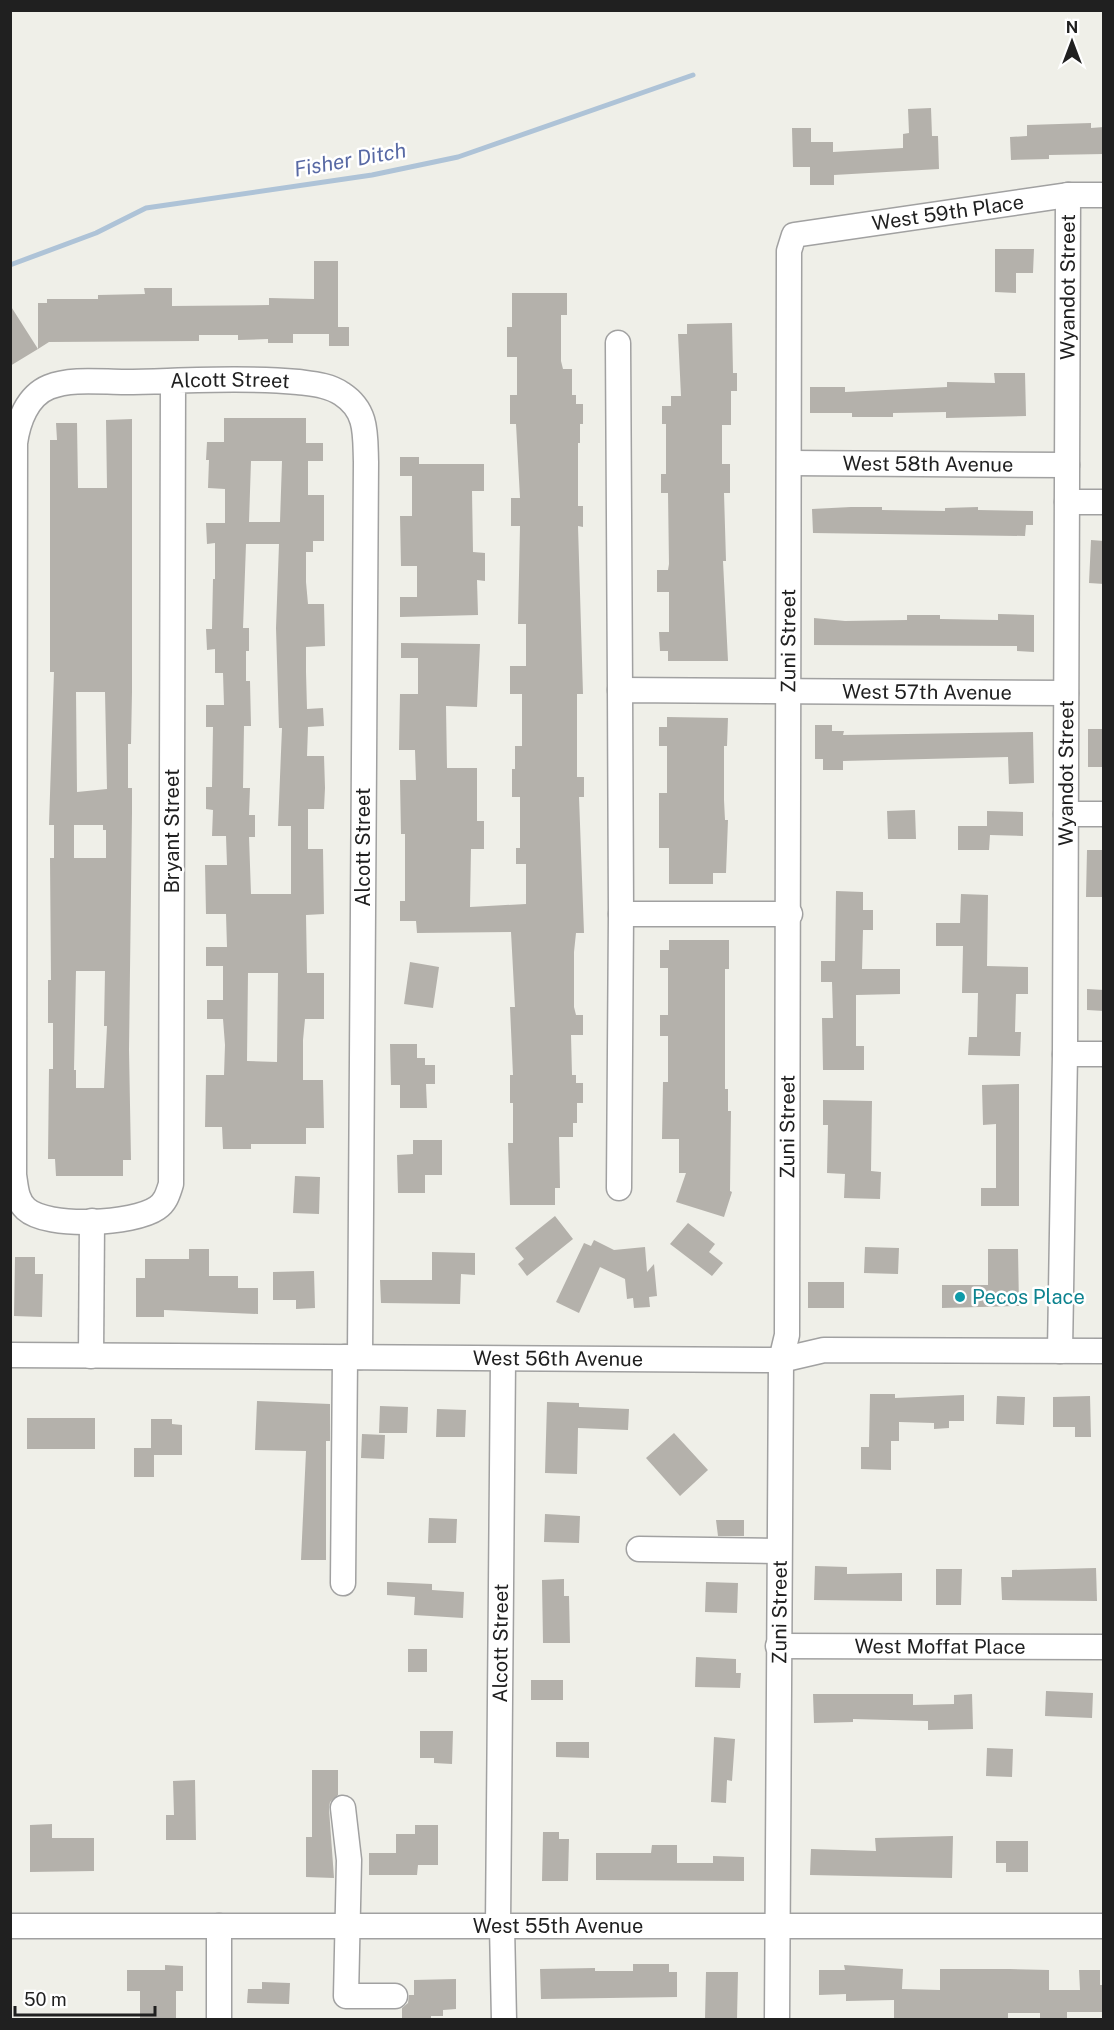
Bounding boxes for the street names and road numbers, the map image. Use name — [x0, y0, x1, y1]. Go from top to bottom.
street label: West 59th Place — [870, 190, 1026, 235]
street label: Wyandot Street — [1055, 214, 1080, 360]
street label: Alcott Street — [170, 368, 291, 393]
street label: West 58th Avenue — [843, 451, 1013, 477]
street label: Zuni Street — [776, 589, 800, 693]
street label: West 57th Avenue — [842, 679, 1012, 705]
street label: Wyandot Street — [1054, 700, 1078, 846]
street label: Bryant Street — [160, 768, 184, 894]
street label: Alcott Street — [351, 787, 375, 907]
street label: Zuni Street — [775, 1075, 799, 1179]
street label: West 56th Avenue — [473, 1346, 643, 1371]
street label: Zuni Street — [767, 1560, 792, 1664]
street label: Alcott Street — [488, 1583, 513, 1703]
street label: West Moffat Place — [854, 1634, 1026, 1659]
street label: West 55th Avenue — [473, 1914, 643, 1938]

